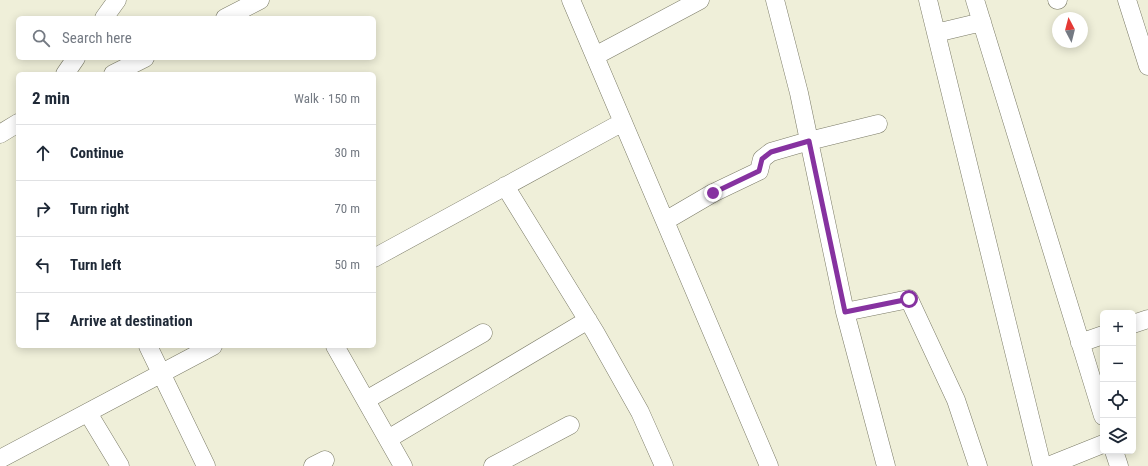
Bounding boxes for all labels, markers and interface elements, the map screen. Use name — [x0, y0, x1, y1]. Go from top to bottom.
north arrow — [1052, 12, 1088, 48]
search box — [16, 16, 376, 60]
icon: search — [30, 27, 52, 49]
text: Search here — [62, 29, 132, 47]
text: 2 min — [32, 88, 70, 108]
text: Walk · 150 m — [294, 91, 360, 106]
icon: ahead — [32, 142, 54, 164]
text: Continue — [70, 144, 124, 162]
text: 30 m — [334, 145, 360, 160]
route end — [704, 184, 722, 202]
icon: right — [32, 198, 54, 220]
text: Turn right — [70, 200, 129, 218]
text: 70 m — [334, 201, 360, 216]
icon: left — [32, 254, 54, 276]
text: Turn left — [70, 256, 121, 274]
text: 50 m — [334, 257, 360, 272]
route start — [900, 290, 918, 308]
icon: arrive — [32, 310, 54, 332]
map controls — [1100, 310, 1136, 454]
button: + — [1100, 310, 1136, 346]
text: Arrive at destination — [70, 312, 193, 330]
button: − — [1100, 346, 1136, 382]
button: locate — [1100, 382, 1136, 418]
button: layers — [1100, 418, 1136, 454]

